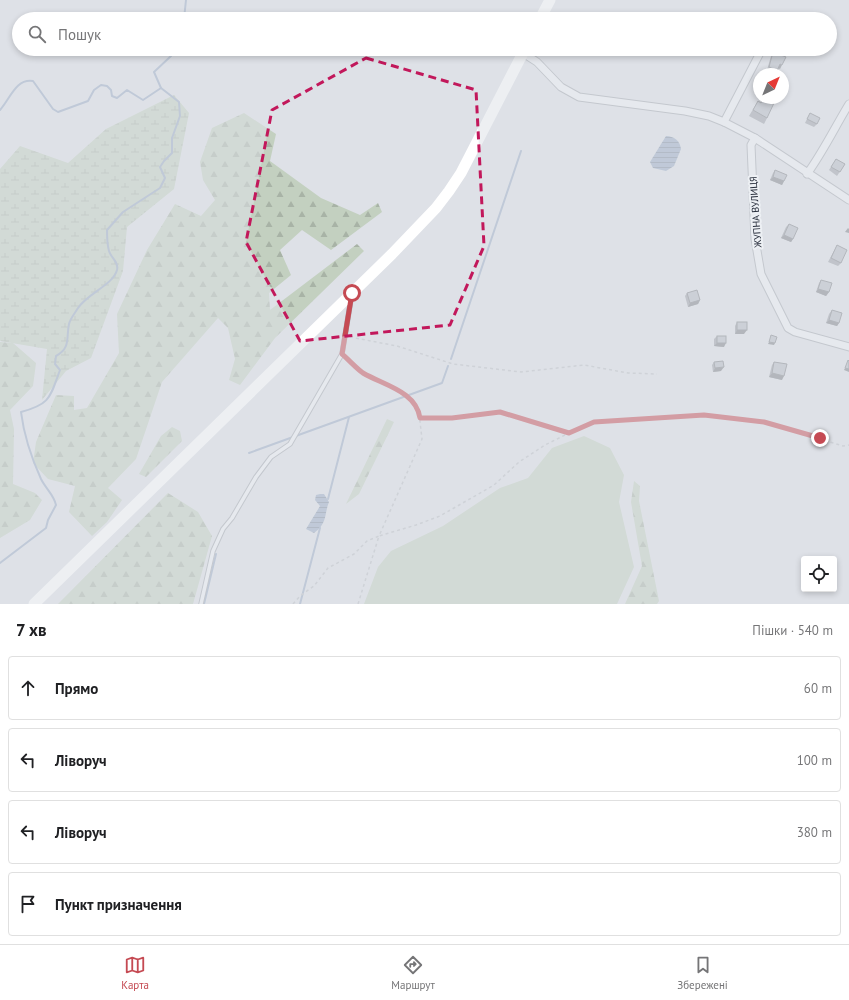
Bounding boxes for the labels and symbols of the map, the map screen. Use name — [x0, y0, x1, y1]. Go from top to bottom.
north arrow — [753, 68, 789, 104]
street label: ЖУПНА ВУЛИЦЯ — [747, 176, 765, 249]
route start — [343, 284, 361, 302]
route end — [811, 429, 829, 447]

